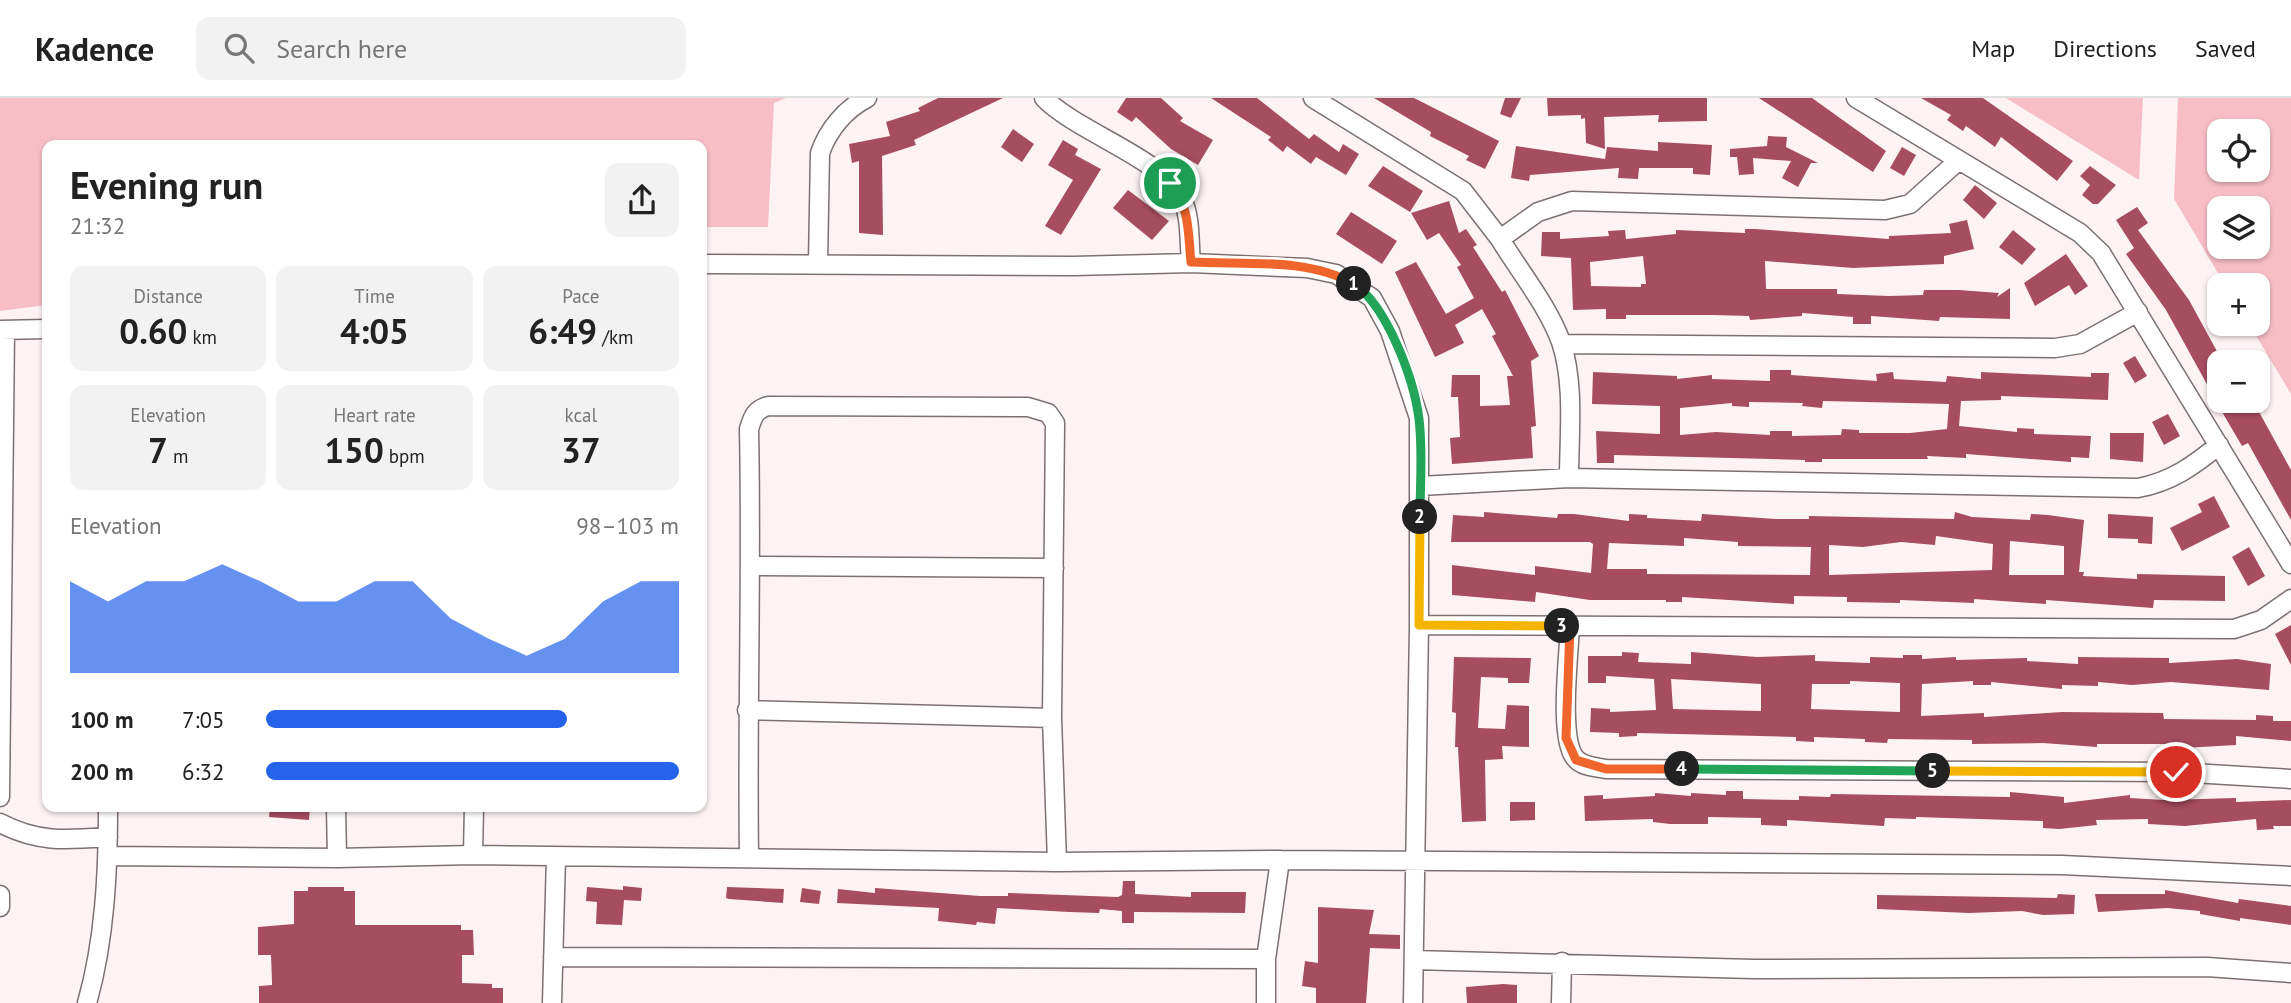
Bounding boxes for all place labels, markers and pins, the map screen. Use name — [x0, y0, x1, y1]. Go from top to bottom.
pin — [1140, 153, 1200, 213]
pin: 1 — [1336, 266, 1372, 302]
pin: 2 — [1402, 500, 1438, 534]
pin: 3 — [1544, 608, 1580, 644]
pin — [2146, 742, 2206, 802]
pin: 4 — [1664, 752, 1700, 786]
pin: 5 — [1916, 754, 1951, 788]

